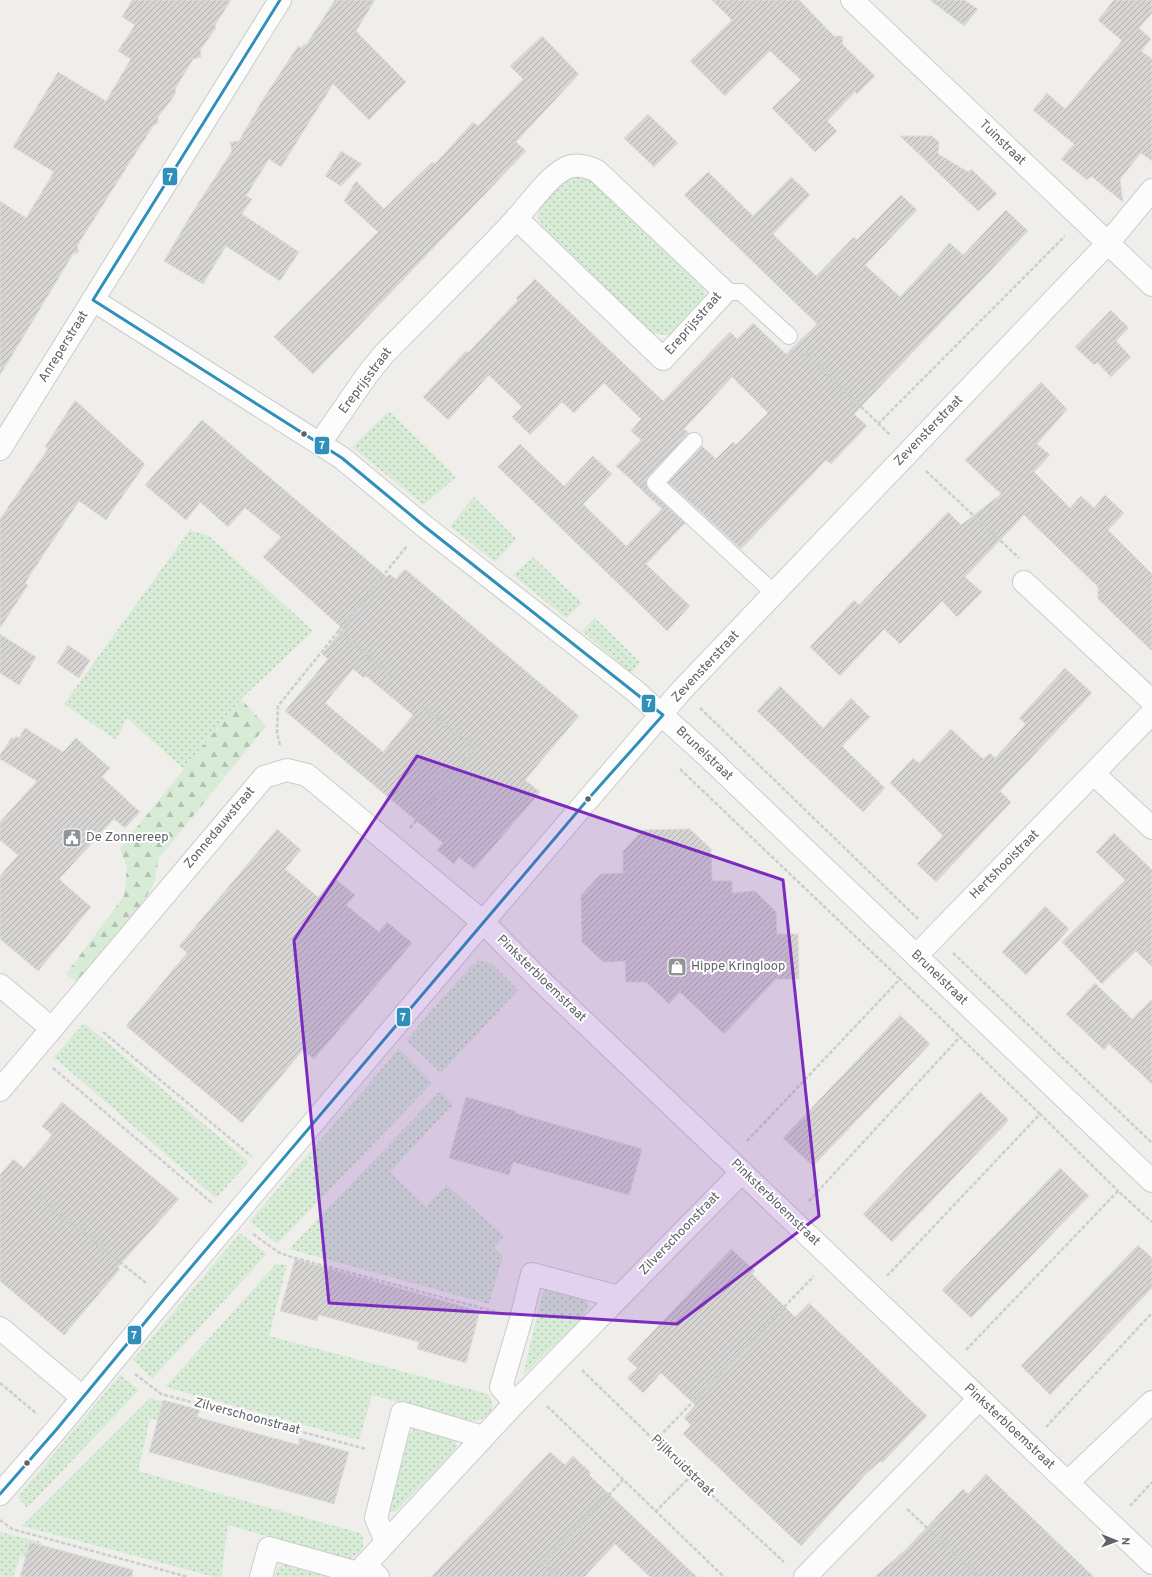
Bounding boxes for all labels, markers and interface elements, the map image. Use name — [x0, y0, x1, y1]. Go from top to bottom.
street label: Tuinstraat — [975, 117, 1029, 169]
line badge: 7 — [162, 167, 178, 186]
text: 7 — [167, 171, 173, 185]
street label: Ereprijsstraat — [662, 289, 726, 359]
street label: Anreperstraat — [36, 308, 92, 386]
street label: Ereprijsstraat — [336, 345, 396, 417]
street label: Zevensterstraat — [891, 392, 967, 470]
unlabelled marker — [299, 429, 309, 439]
line badge: 7 — [314, 436, 330, 455]
text: 7 — [319, 439, 325, 453]
street label: Zevensterstraat — [669, 628, 743, 706]
line badge: 7 — [641, 694, 656, 713]
text: 7 — [646, 697, 652, 711]
street label: Brunelstraat — [672, 723, 736, 785]
street label: Zonnedauwstraat — [181, 784, 259, 872]
unlabelled marker — [583, 794, 593, 804]
public building icon: De Zonnereep — [61, 827, 83, 849]
street label: Hertshooistraat — [967, 827, 1043, 903]
place label: De Zonnereep — [86, 830, 169, 846]
street label: Pinksterbloemstraat — [493, 932, 589, 1026]
street label: Brunelstraat — [907, 947, 971, 1009]
shop icon: Hippe Kringloop — [666, 956, 688, 978]
place label: Hippe Kringloop — [691, 959, 785, 975]
line badge: 7 — [396, 1007, 411, 1027]
text: 7 — [400, 1011, 406, 1025]
street label: Pinksterbloemstraat — [727, 1156, 823, 1250]
street label: Zilverschoonstraat — [636, 1189, 724, 1279]
line badge: 7 — [127, 1325, 142, 1345]
text: 7 — [131, 1329, 137, 1343]
street label: Pinksterbloemstraat — [960, 1381, 1058, 1473]
street label: Zilverschoonstraat — [192, 1395, 302, 1439]
street label: Pijlkruidstraat — [647, 1432, 717, 1500]
unlabelled marker — [22, 1458, 32, 1468]
north arrow — [1096, 1521, 1136, 1561]
text: N — [1118, 1537, 1132, 1545]

